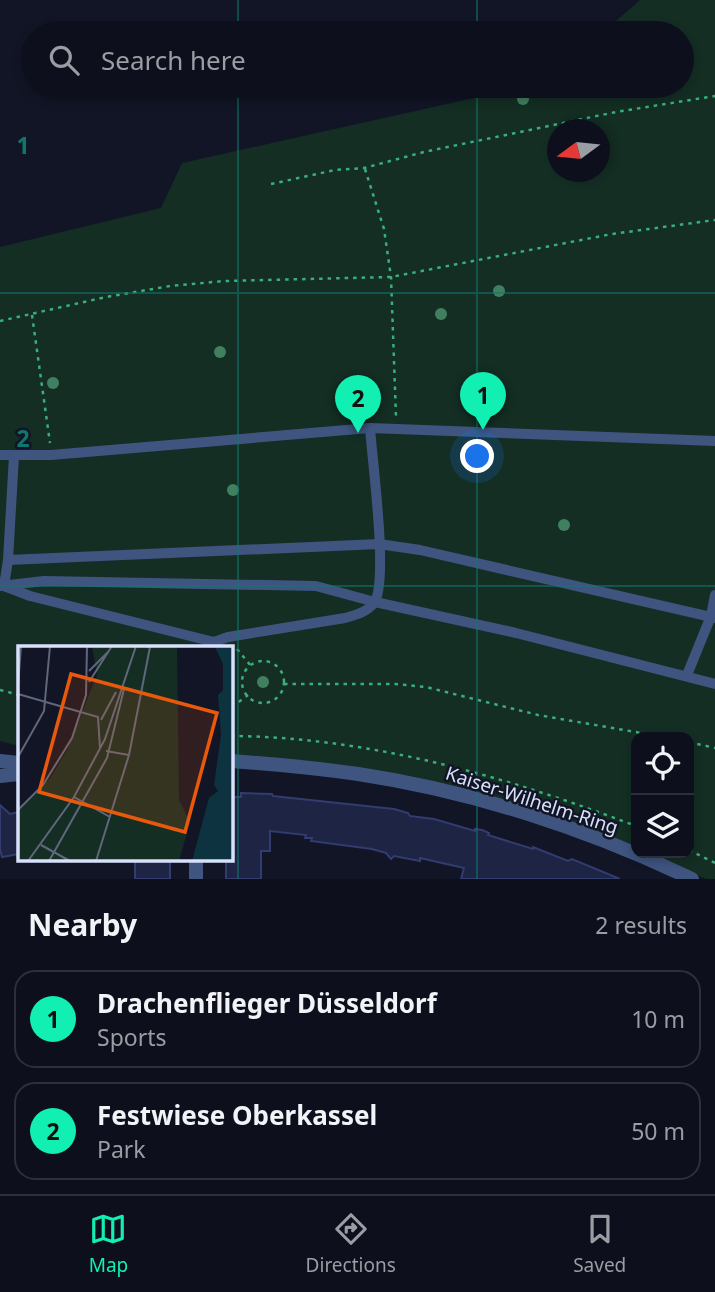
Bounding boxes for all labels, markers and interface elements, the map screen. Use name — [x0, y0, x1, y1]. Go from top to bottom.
search box — [21, 21, 694, 98]
icon: search — [45, 41, 83, 79]
text: Search here — [101, 42, 246, 78]
north arrow — [547, 119, 610, 182]
text: 1 — [16, 129, 30, 161]
pin: 1 — [460, 372, 506, 430]
pin: 2 — [335, 375, 381, 433]
text: 2 — [16, 422, 30, 454]
your location — [460, 439, 494, 473]
inset map — [18, 646, 233, 862]
map controls — [631, 732, 694, 858]
button: locate — [631, 732, 694, 795]
street label: Kaiser-Wilhelm-Ring — [442, 760, 622, 840]
button: layers — [631, 795, 694, 858]
text: Nearby — [28, 904, 137, 945]
text: 2 results — [595, 909, 687, 941]
text: Drachenflieger Düsseldorf — [97, 985, 437, 1021]
text: 1 — [46, 1003, 60, 1035]
text: 10 m — [631, 1003, 685, 1035]
text: Sports — [97, 1021, 167, 1053]
text: Festwiese Oberkassel — [97, 1097, 377, 1133]
text: 2 — [46, 1115, 60, 1147]
text: 50 m — [631, 1115, 685, 1147]
text: Park — [97, 1133, 146, 1165]
tab: Map — [89, 1210, 128, 1278]
tab: Directions — [306, 1210, 396, 1278]
tab: Saved — [573, 1210, 626, 1278]

